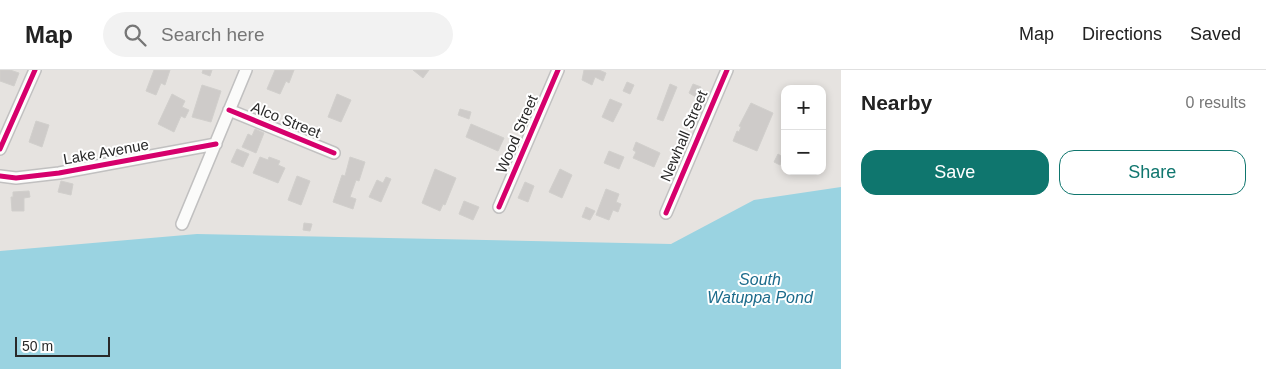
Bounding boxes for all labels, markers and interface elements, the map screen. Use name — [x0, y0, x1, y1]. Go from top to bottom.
search box — [103, 12, 453, 57]
text: Map — [25, 21, 73, 48]
icon: search — [121, 21, 149, 49]
text: Search here — [161, 24, 265, 45]
text: Map — [1019, 24, 1054, 44]
text: Directions — [1082, 24, 1162, 44]
text: Saved — [1190, 24, 1241, 44]
map controls — [781, 85, 826, 175]
button: + — [781, 85, 826, 130]
street label: Newhall Street — [657, 87, 711, 184]
street label: Wood Street — [492, 91, 541, 175]
text: Nearby — [861, 91, 932, 114]
text: 0 results — [1186, 94, 1246, 111]
street label: Alco Street — [249, 98, 324, 141]
button: − — [781, 130, 826, 175]
street label: Lake Avenue — [62, 136, 150, 167]
button: Save — [861, 150, 1049, 195]
button: Share — [1059, 150, 1246, 195]
water label: South Watuppa Pond — [707, 271, 814, 306]
scale bar — [15, 334, 110, 357]
text: 50 m — [22, 338, 53, 354]

